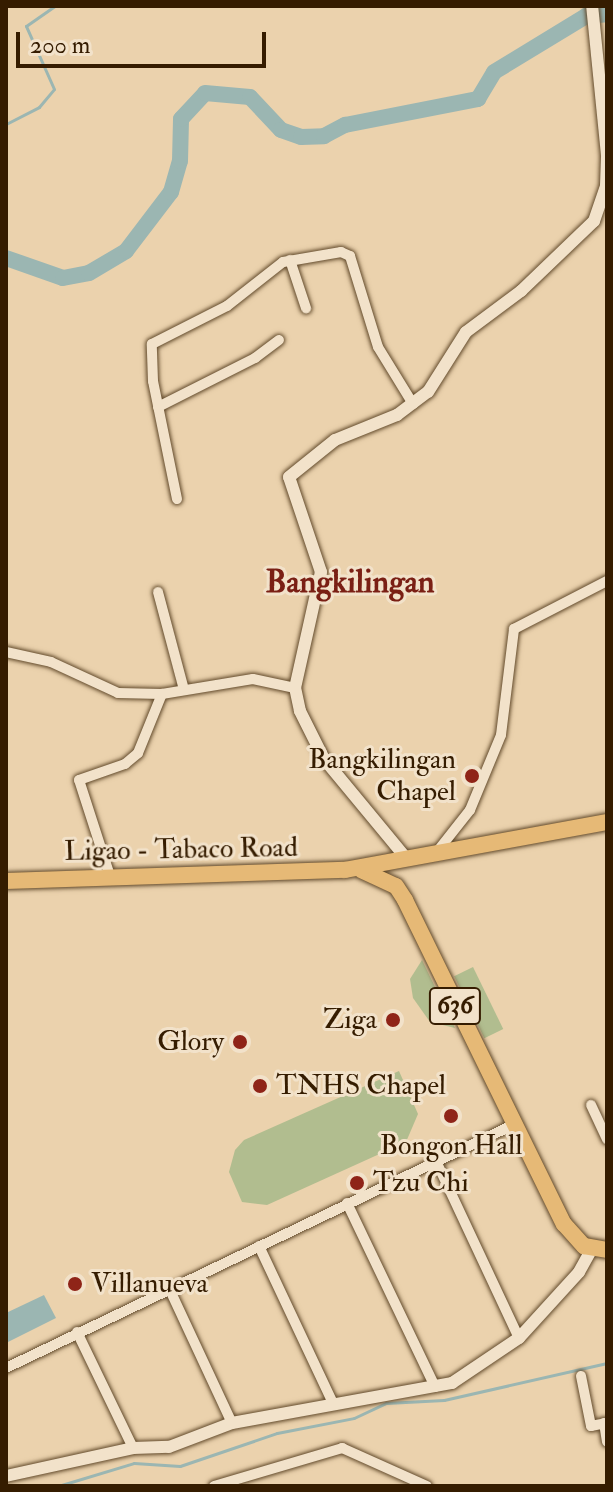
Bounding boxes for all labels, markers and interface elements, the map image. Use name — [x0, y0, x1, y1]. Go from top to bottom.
scale bar — [20, 16, 270, 66]
text: 200 m — [30, 30, 90, 61]
district label: Bangkilingan — [266, 563, 434, 601]
place label: Bangkilingan Chapel — [308, 743, 456, 809]
marker: Bangkilingan Chapel — [463, 767, 481, 785]
street label: Ligao - Tabaco Road — [64, 831, 298, 869]
road number: 636 — [427, 984, 483, 1028]
place label: Ziga — [323, 1003, 377, 1037]
marker: Ziga — [384, 1011, 402, 1029]
place label: Glory — [157, 1025, 224, 1059]
marker: Glory — [231, 1033, 249, 1051]
place label: TNHS Chapel — [276, 1069, 446, 1103]
marker: TNHS Chapel — [251, 1077, 269, 1095]
marker: Bongon Hall — [442, 1107, 460, 1125]
place label: Bongon Hall — [380, 1129, 522, 1163]
place label: Tzu Chi — [373, 1166, 469, 1200]
marker: Tzu Chi — [348, 1174, 366, 1192]
place label: Villanueva — [91, 1267, 208, 1301]
marker: Villanueva — [66, 1275, 84, 1293]

